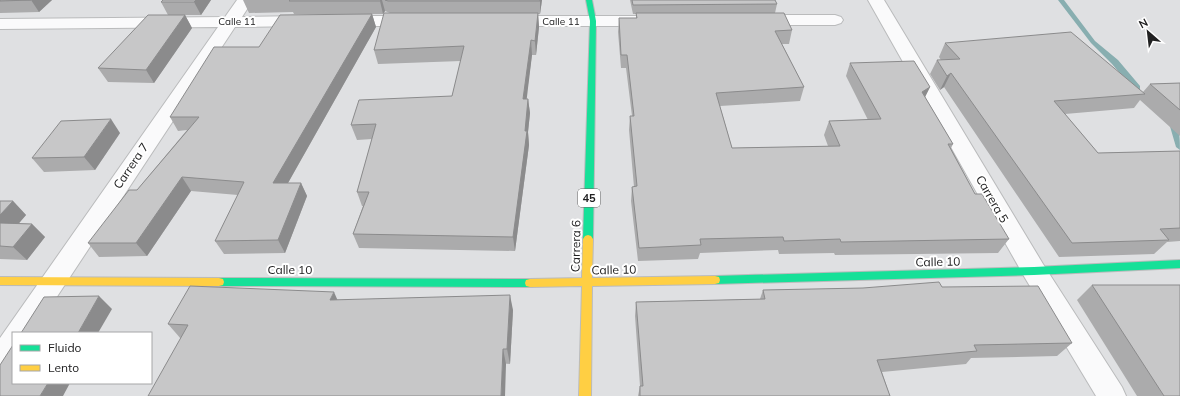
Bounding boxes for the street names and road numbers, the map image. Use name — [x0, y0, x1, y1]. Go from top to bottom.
street label: Calle 11 — [218, 15, 256, 28]
street label: Calle 11 — [542, 15, 580, 28]
street label: Carrera 7 — [110, 140, 151, 192]
street label: Carrera 5 — [973, 172, 1012, 225]
road number: 45 — [578, 189, 600, 207]
street label: Carrera 6 — [568, 220, 583, 272]
street label: Calle 10 — [915, 254, 961, 269]
street label: Calle 10 — [268, 262, 312, 277]
street label: Calle 10 — [591, 262, 637, 277]

